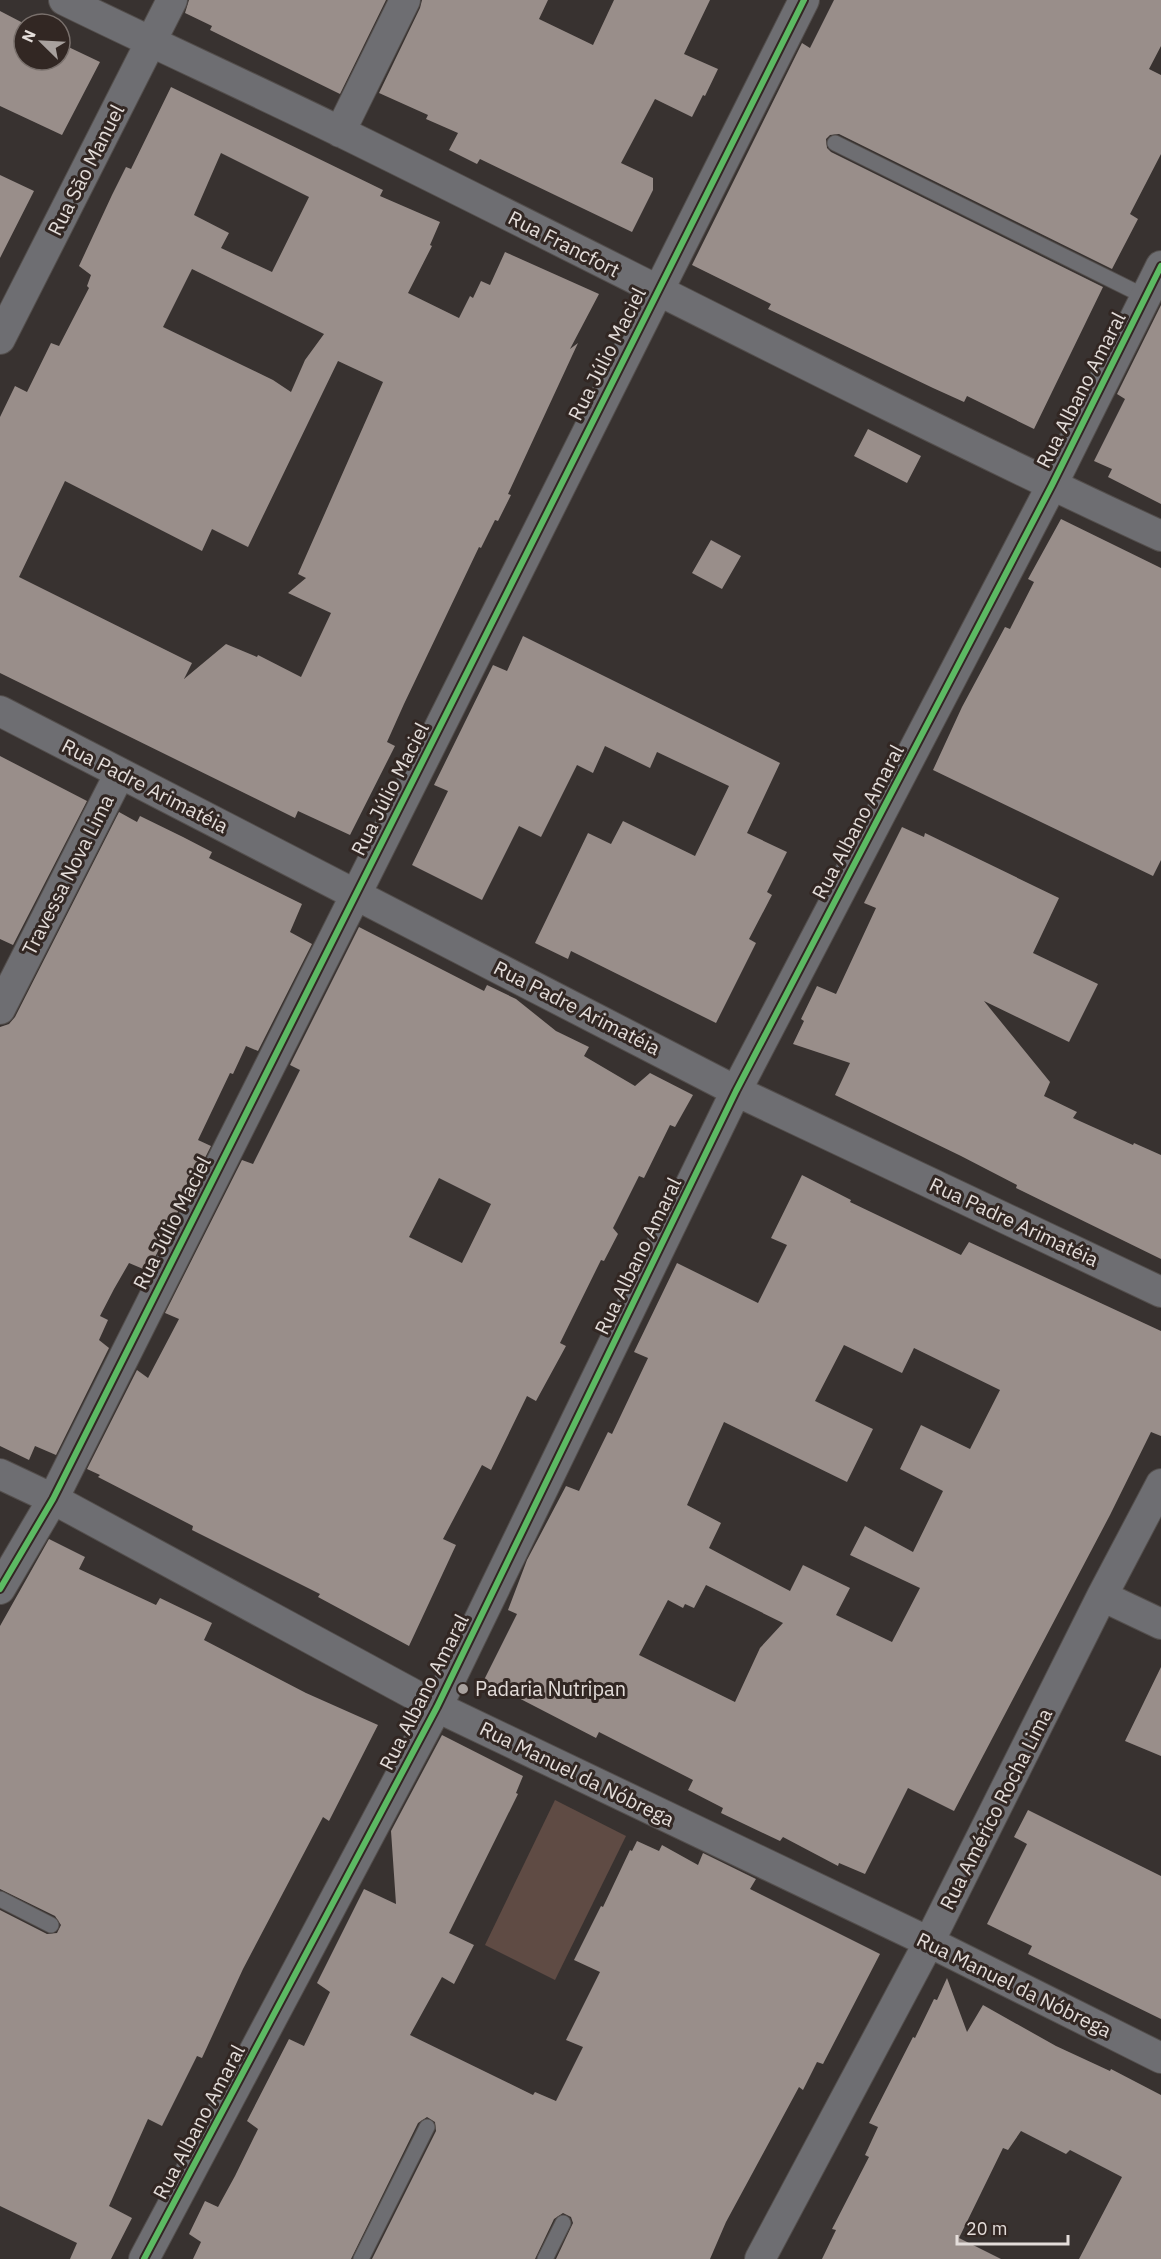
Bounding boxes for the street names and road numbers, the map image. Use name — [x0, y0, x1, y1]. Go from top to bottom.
street label: Rua São Manuel — [41, 100, 130, 240]
street label: Rua Francfort — [504, 204, 625, 283]
street label: Rua Júlio Maciel — [561, 283, 652, 425]
street label: Rua Albano Amaral — [1030, 307, 1132, 472]
street label: Rua Júlio Maciel — [344, 718, 435, 860]
street label: Rua Padre Arimatéia — [57, 732, 233, 839]
street label: Rua Albano Amaral — [805, 740, 910, 904]
street label: Travessa Nova Lima — [15, 789, 120, 960]
street label: Rua Padre Arimatéia — [489, 954, 665, 1061]
street label: Rua Júlio Maciel — [126, 1152, 217, 1294]
street label: Rua Padre Arimatéia — [925, 1171, 1103, 1273]
street label: Rua Albano Amaral — [588, 1173, 687, 1339]
street label: Rua Albano Amaral — [373, 1609, 475, 1774]
street label: Rua Américo Rocha Lima — [933, 1703, 1058, 1914]
street label: Rua Manuel da Nóbrega — [475, 1715, 679, 1833]
street label: Rua Manuel da Nóbrega — [912, 1926, 1116, 2044]
street label: Rua Albano Amaral — [146, 2040, 251, 2204]

